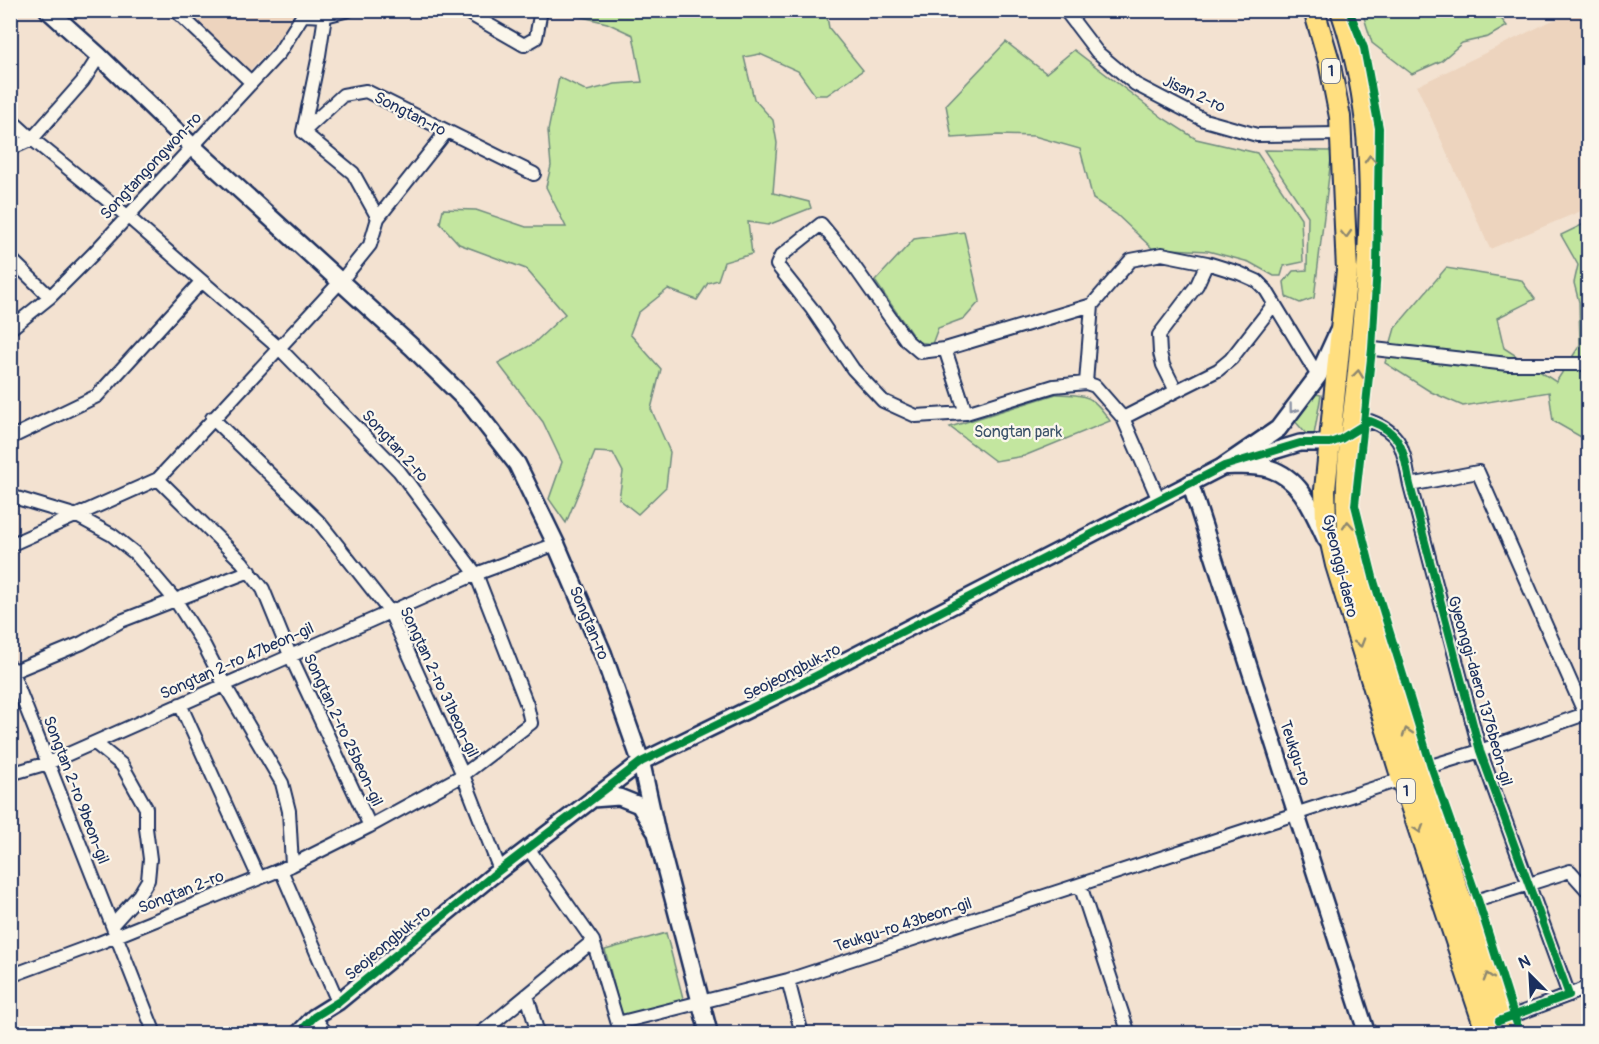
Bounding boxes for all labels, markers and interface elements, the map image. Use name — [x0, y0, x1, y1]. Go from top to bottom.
road number: 1 — [1322, 59, 1340, 83]
street label: Jisan 2-ro — [1159, 71, 1229, 117]
street label: Songtan-ro — [371, 87, 450, 141]
street label: Songtangongwon-ro — [96, 108, 206, 224]
one-way arrow — [1364, 154, 1377, 164]
one-way arrow — [1339, 230, 1352, 239]
one-way arrow — [1351, 370, 1364, 379]
one-way arrow — [1289, 403, 1300, 414]
street label: Songtan 2-ro — [357, 406, 433, 487]
park label: Songtan park — [974, 422, 1062, 442]
street label: Gyeonggi-daero — [1318, 512, 1363, 620]
one-way arrow — [1342, 520, 1355, 529]
street label: Songtan-ro — [565, 583, 614, 663]
street label: Gyeonggi-daero 1376beon-gil — [1443, 594, 1517, 788]
street label: Songtan 2-ro 31beon-gil — [395, 603, 483, 761]
street label: Songtan 2-ro 47beon-gil — [157, 618, 317, 704]
one-way arrow — [1353, 637, 1365, 648]
street label: Seojeongbuk-ro — [740, 639, 844, 705]
street label: Songtan 2-ro 25beon-gil — [299, 650, 387, 810]
street label: Songtan 2-ro 9beon-gil — [39, 713, 113, 867]
street label: Teukgu-ro — [1275, 718, 1315, 789]
one-way arrow — [1401, 727, 1414, 738]
road number: 1 — [1397, 779, 1415, 803]
one-way arrow — [1411, 824, 1424, 834]
street label: Songtan 2-ro — [135, 866, 227, 918]
street label: Teukgu-ro 43beon-gil — [832, 893, 974, 957]
street label: Seojeongbuk-ro — [341, 901, 435, 985]
north arrow — [1500, 945, 1560, 1005]
text: N — [1515, 951, 1533, 974]
one-way arrow — [1483, 972, 1495, 983]

